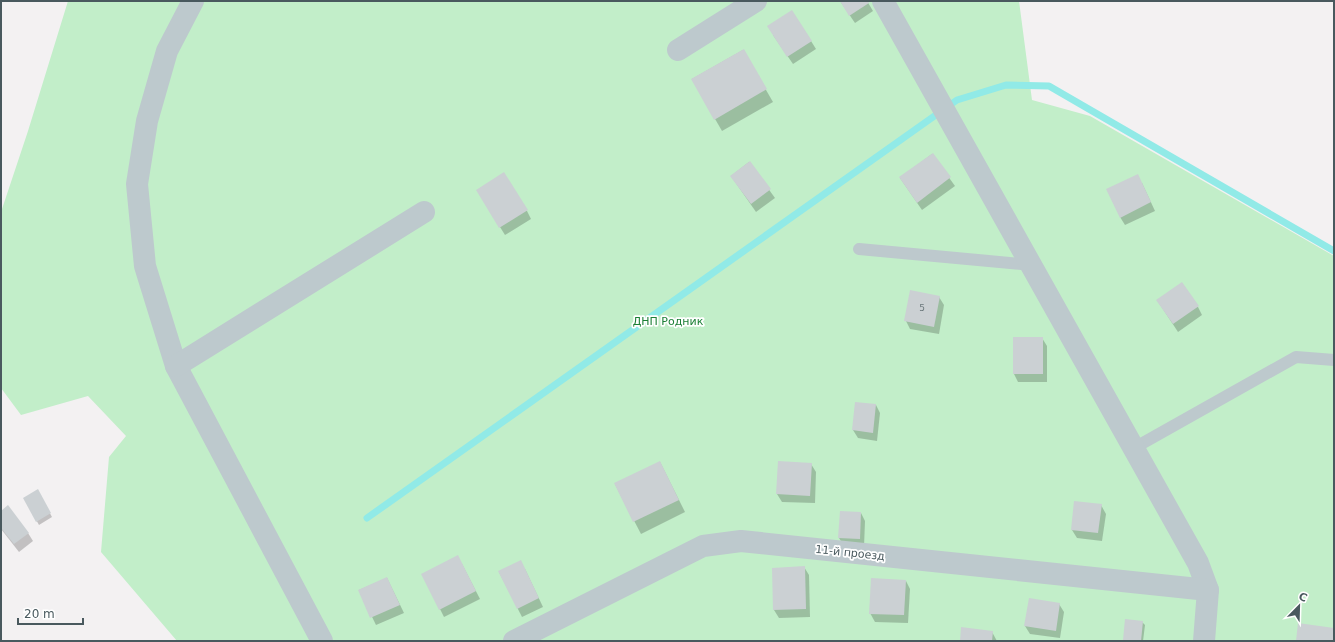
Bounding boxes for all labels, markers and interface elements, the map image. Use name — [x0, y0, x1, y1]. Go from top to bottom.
house number: 5 — [919, 303, 925, 313]
park label: ДНП Родник — [633, 315, 704, 328]
street label: 11-й проезд — [815, 543, 886, 563]
north arrow — [1279, 586, 1319, 626]
text: С — [1296, 590, 1309, 605]
scale bar — [18, 600, 83, 626]
text: 20 m — [24, 607, 55, 621]

